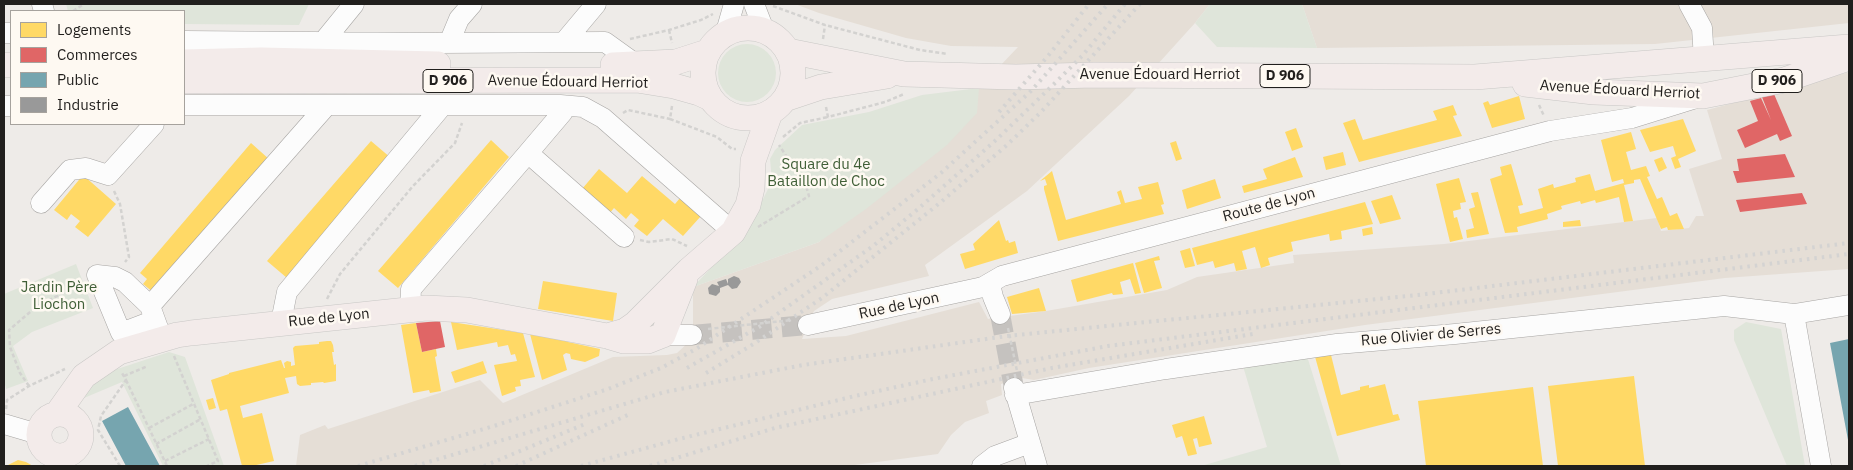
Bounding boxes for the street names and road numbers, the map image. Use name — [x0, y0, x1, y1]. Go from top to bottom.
road number: D 906 — [1260, 64, 1310, 88]
street label: Avenue Édouard Herriot — [1080, 66, 1240, 84]
road number: D 906 — [423, 70, 473, 92]
road number: D 906 — [1752, 70, 1802, 92]
street label: Avenue Édouard Herriot — [487, 72, 649, 92]
street label: Avenue Édouard Herriot — [1539, 77, 1701, 103]
street label: Route de Lyon — [1221, 184, 1317, 226]
street label: Rue de Lyon — [857, 289, 941, 323]
street label: Rue de Lyon — [287, 305, 371, 331]
street label: Rue Olivier de Serres — [1360, 320, 1502, 350]

